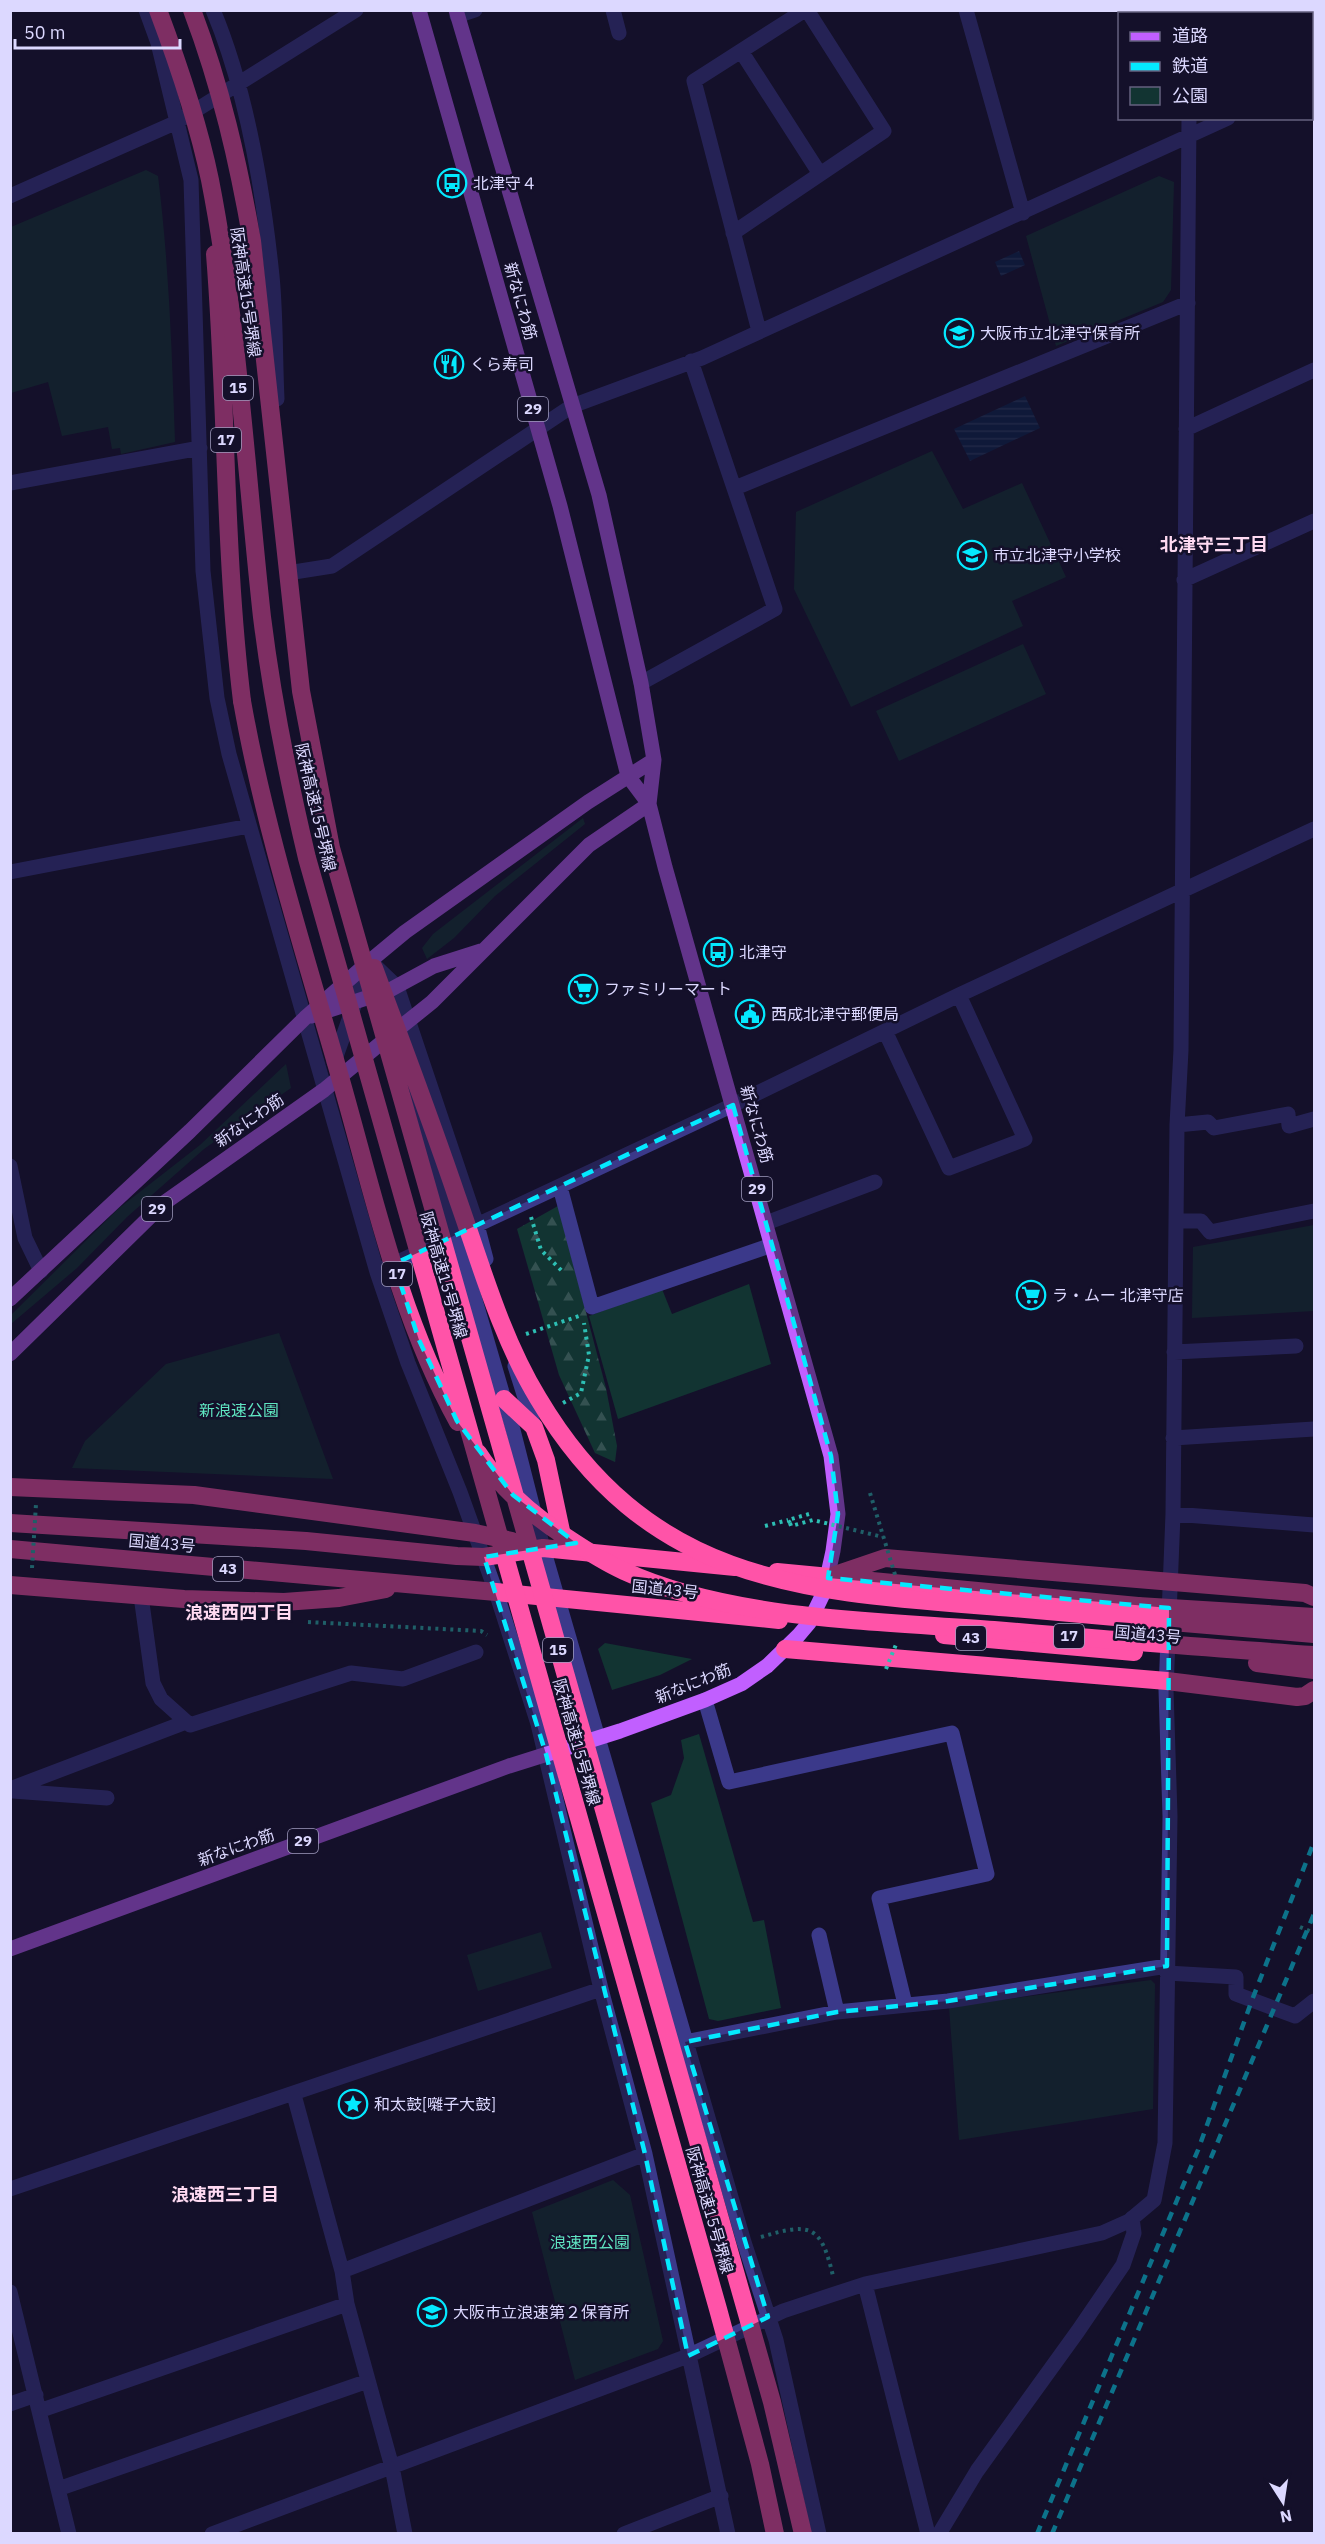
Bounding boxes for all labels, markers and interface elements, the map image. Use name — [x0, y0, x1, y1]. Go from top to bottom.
scale bar — [15, 12, 180, 50]
legend — [1118, 12, 1313, 120]
text: 50 m — [24, 21, 66, 44]
text: 道路 — [1172, 24, 1208, 47]
text: 鉄道 — [1172, 54, 1208, 77]
text: 公園 — [1172, 84, 1208, 107]
bus stop icon: 北津守４ — [436, 167, 468, 199]
place label: 北津守４ — [473, 173, 537, 193]
street label: 阪神高速15号堺線 — [227, 226, 265, 358]
street label: 新なにわ筋 — [500, 260, 542, 342]
school or university icon: 大阪市立北津守保育所 — [943, 317, 975, 349]
place label: 大阪市立北津守保育所 — [980, 323, 1140, 343]
restaurant icon: くら寿司 — [433, 348, 465, 380]
place label: くら寿司 — [470, 354, 534, 374]
road number: 15 — [223, 376, 253, 400]
road number: 29 — [518, 397, 548, 421]
road number: 17 — [211, 428, 241, 452]
district label: 北津守三丁目 — [1160, 533, 1268, 556]
school or university icon: 市立北津守小学校 — [956, 539, 988, 571]
place label: 市立北津守小学校 — [993, 545, 1121, 565]
street label: 阪神高速15号堺線 — [291, 741, 341, 873]
bus stop icon: 北津守 — [702, 936, 734, 968]
place label: 北津守 — [739, 942, 787, 962]
supermarket icon: ファミリーマート — [567, 973, 599, 1005]
place label: ファミリーマート — [604, 979, 732, 999]
public building icon: 西成北津守郵便局 — [734, 998, 766, 1030]
place label: 西成北津守郵便局 — [771, 1004, 899, 1024]
street label: 新なにわ筋 — [736, 1083, 778, 1165]
street label: 新なにわ筋 — [210, 1089, 288, 1151]
road number: 29 — [742, 1177, 772, 1201]
road number: 29 — [142, 1197, 172, 1221]
street label: 阪神高速15号堺線 — [416, 1209, 472, 1341]
road number: 17 — [382, 1262, 412, 1286]
supermarket icon: ラ・ムー 北津守店 — [1015, 1279, 1047, 1311]
place label: ラ・ムー 北津守店 — [1052, 1285, 1184, 1305]
park label: 新浪速公園 — [199, 1400, 279, 1420]
street label: 国道43号 — [128, 1530, 196, 1556]
road number: 43 — [213, 1557, 243, 1581]
street label: 国道43号 — [631, 1576, 699, 1602]
district label: 浪速西四丁目 — [185, 1601, 293, 1624]
street label: 国道43号 — [1114, 1621, 1182, 1647]
road number: 17 — [1054, 1624, 1084, 1648]
road number: 43 — [956, 1626, 986, 1650]
road number: 15 — [543, 1638, 573, 1662]
street label: 新なにわ筋 — [652, 1659, 734, 1707]
street label: 阪神高速15号堺線 — [549, 1676, 605, 1808]
street label: 新なにわ筋 — [195, 1824, 277, 1870]
road number: 29 — [288, 1829, 318, 1853]
place icon: 和太鼓[囃子大鼓] — [337, 2088, 369, 2120]
place label: 和太鼓[囃子大鼓] — [374, 2094, 496, 2114]
street label: 阪神高速15号堺線 — [682, 2144, 738, 2276]
district label: 浪速西三丁目 — [171, 2183, 279, 2206]
park label: 浪速西公園 — [550, 2232, 630, 2252]
school or university icon: 大阪市立浪速第２保育所 — [416, 2296, 448, 2328]
place label: 大阪市立浪速第２保育所 — [453, 2302, 629, 2322]
north arrow — [1253, 2472, 1313, 2532]
text: N — [1278, 2506, 1294, 2528]

